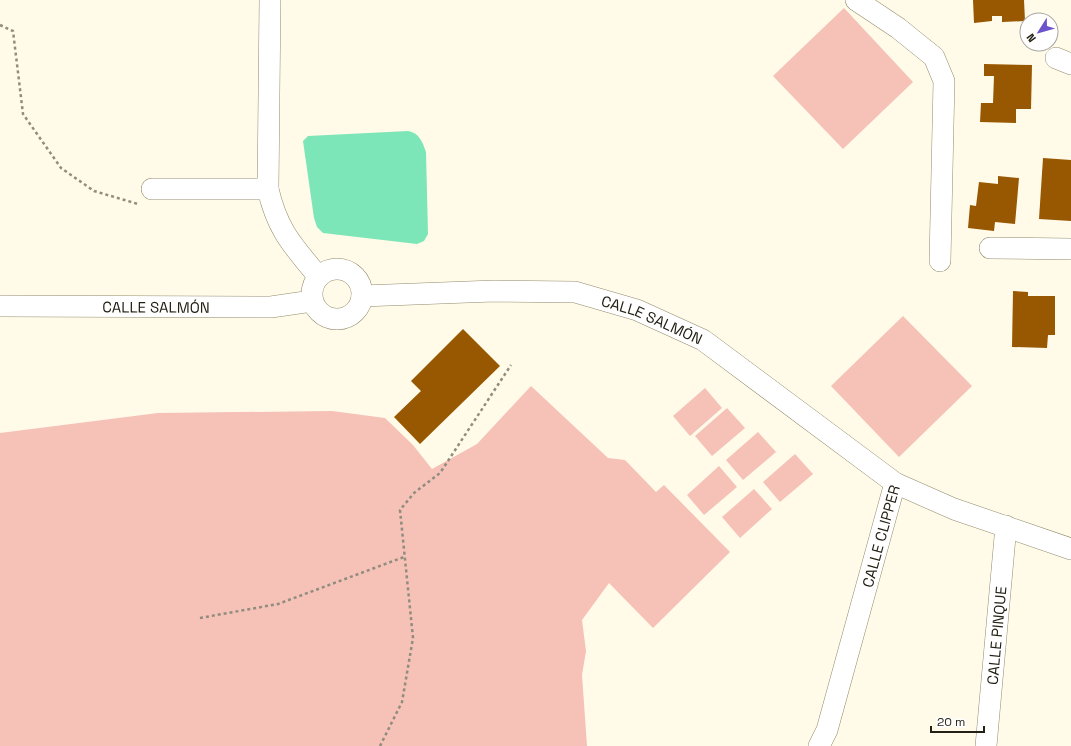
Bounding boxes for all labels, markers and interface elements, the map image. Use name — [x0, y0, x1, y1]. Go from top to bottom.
north arrow — [1019, 12, 1059, 52]
text: N — [1023, 31, 1039, 45]
street label: CALLE SALMÓN — [599, 291, 706, 348]
street label: CALLE SALMÓN — [102, 297, 210, 316]
street label: CALLE CLIPPER — [857, 483, 903, 589]
street label: CALLE PINQUE — [982, 585, 1010, 686]
scale bar — [931, 708, 984, 734]
text: 20 m — [937, 714, 965, 730]

